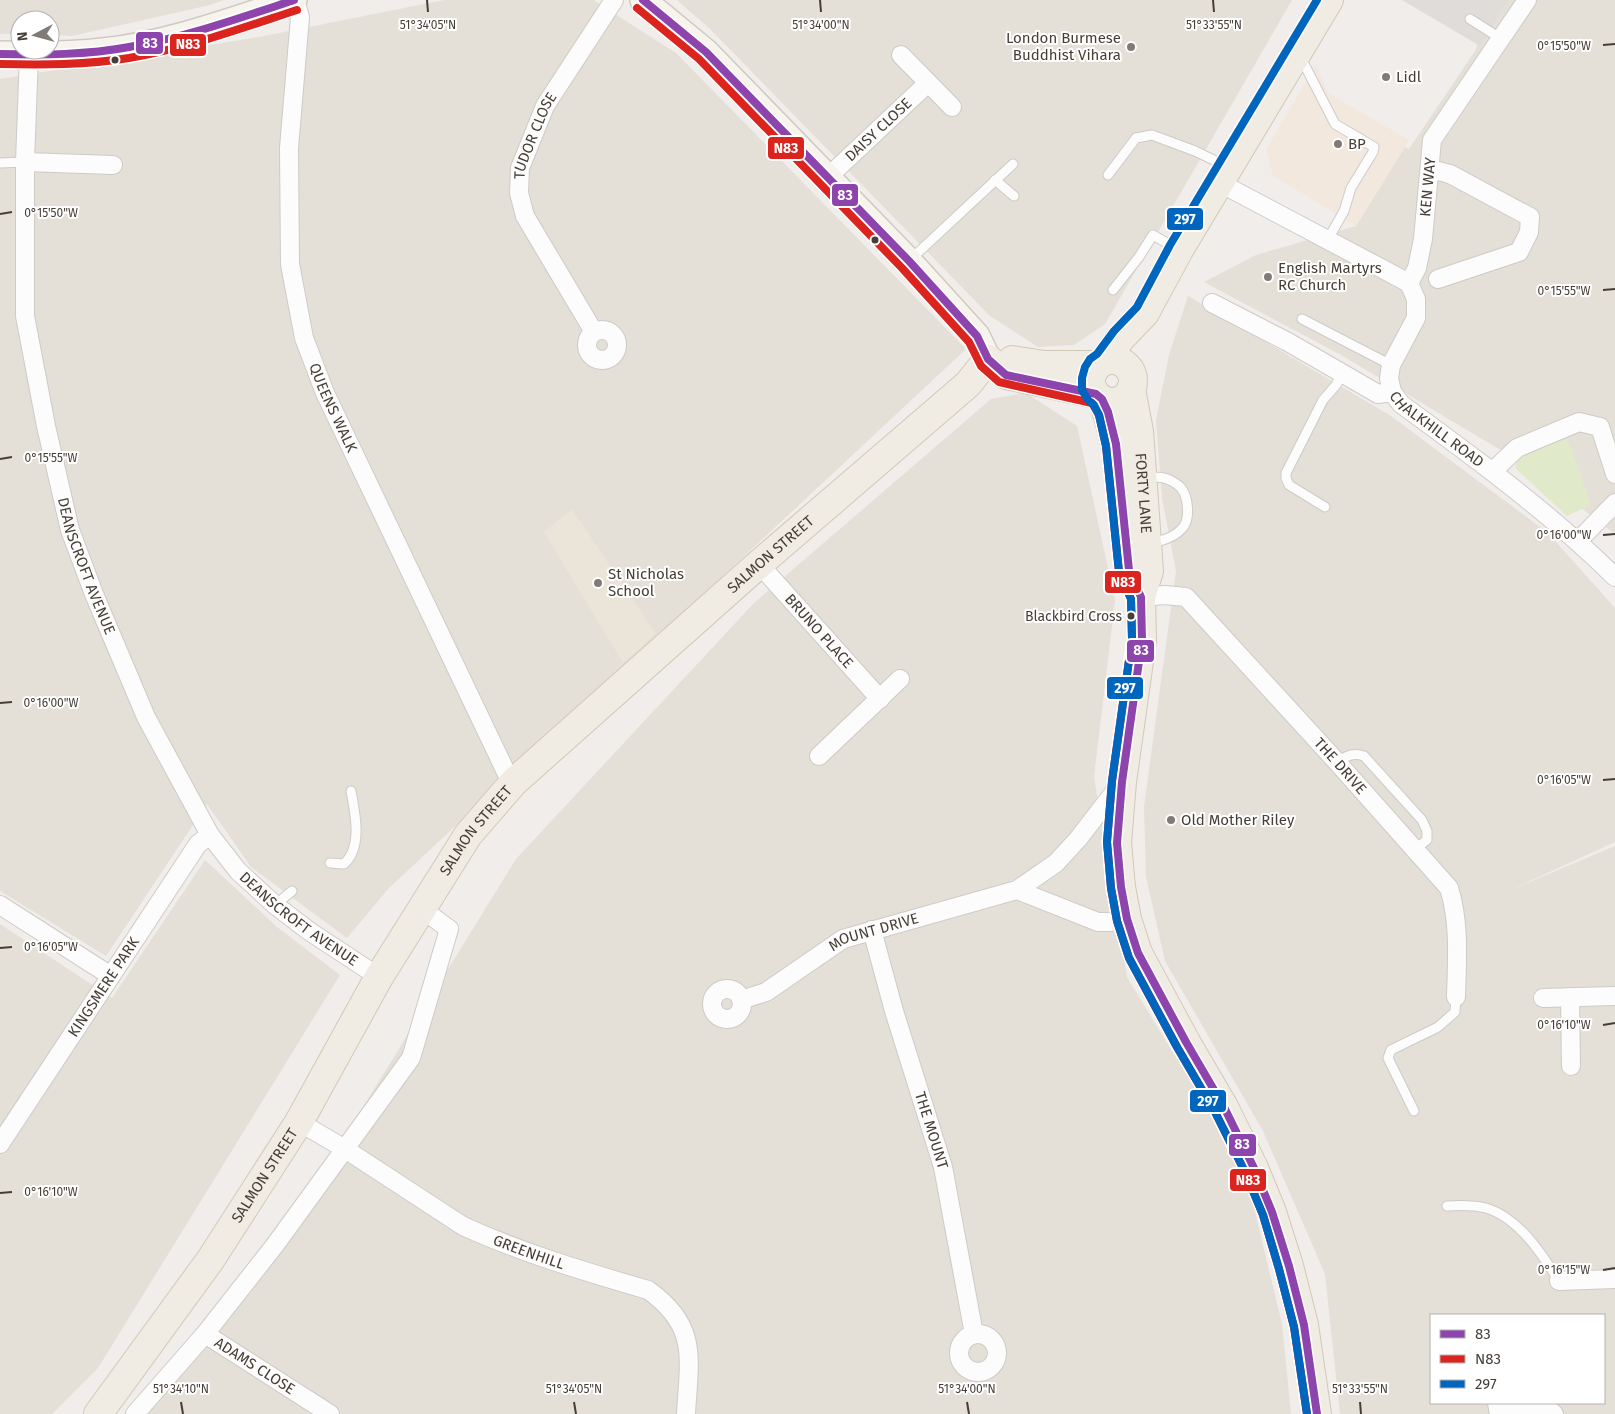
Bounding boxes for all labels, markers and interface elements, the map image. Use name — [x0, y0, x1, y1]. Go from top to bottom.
north arrow — [10, 10, 60, 60]
text: 51°34'05"N — [400, 18, 456, 32]
text: 51°34'00"N — [792, 18, 850, 32]
text: 51°33'55"N — [1186, 18, 1242, 32]
place label: London Burmese Buddhist Vihara — [1006, 29, 1121, 64]
text: N — [14, 31, 32, 42]
line badge: 83 — [135, 31, 164, 55]
line badge: N83 — [169, 33, 207, 57]
text: 83 — [142, 35, 158, 52]
text: N83 — [176, 36, 200, 53]
text: 0°15'50"W — [1537, 39, 1591, 53]
marker: London Burmese Buddhist Vihara — [1125, 41, 1137, 53]
unlabelled marker — [110, 55, 120, 65]
place label: Lidl — [1396, 68, 1422, 86]
marker: Lidl — [1380, 71, 1392, 83]
street label: TUDOR CLOSE — [510, 89, 561, 179]
street label: DAISY CLOSE — [841, 94, 915, 165]
place label: BP — [1348, 135, 1366, 153]
line badge: N83 — [767, 136, 805, 160]
marker: BP — [1332, 138, 1344, 150]
text: N83 — [774, 140, 798, 157]
street label: KEN WAY — [1416, 156, 1439, 218]
line badge: 83 — [831, 183, 859, 207]
text: 83 — [837, 187, 853, 204]
text: 0°15'50"W — [24, 206, 78, 220]
line badge: 297 — [1166, 207, 1204, 231]
text: 297 — [1174, 211, 1196, 228]
unlabelled marker — [870, 235, 880, 245]
place label: English Martyrs RC Church — [1278, 259, 1382, 294]
marker: English Martyrs RC Church — [1262, 271, 1274, 283]
text: 0°15'55"W — [1538, 284, 1590, 298]
street label: QUEENS WALK — [305, 360, 361, 455]
street label: CHALKHILL ROAD — [1386, 388, 1487, 471]
text: 0°15'55"W — [25, 451, 77, 465]
street label: FORTY LANE — [1132, 452, 1155, 534]
street label: DEANSCROFT AVENUE — [54, 496, 119, 637]
street label: SALMON STREET — [724, 512, 818, 597]
text: 0°16'00"W — [1537, 528, 1591, 542]
place label: St Nicholas School — [608, 565, 684, 600]
line badge: N83 — [1104, 570, 1142, 594]
text: N83 — [1111, 574, 1135, 591]
marker: St Nicholas School — [592, 577, 604, 589]
street label: BRUNO PLACE — [781, 590, 857, 672]
place label: Blackbird Cross — [1025, 608, 1122, 625]
marker: Blackbird Cross — [1126, 611, 1136, 621]
line badge: 83 — [1126, 639, 1155, 663]
text: 83 — [1133, 642, 1149, 659]
line badge: 297 — [1106, 676, 1144, 700]
text: 297 — [1114, 680, 1136, 697]
text: 0°16'00"W — [24, 696, 78, 710]
street label: THE DRIVE — [1310, 734, 1370, 798]
text: 0°16'05"W — [1537, 773, 1591, 787]
street label: SALMON STREET — [436, 782, 516, 879]
place label: Old Mother Riley — [1181, 811, 1295, 829]
marker: Old Mother Riley — [1165, 814, 1177, 826]
street label: DEANSCROFT AVENUE — [236, 868, 361, 970]
street label: MOUNT DRIVE — [825, 909, 921, 955]
street label: KINGSMERE PARK — [64, 934, 143, 1041]
text: 0°16'05"W — [24, 940, 78, 954]
text: 0°16'10"W — [1537, 1018, 1591, 1032]
line badge: 297 — [1189, 1089, 1227, 1113]
street label: THE MOUNT — [911, 1090, 952, 1171]
text: 297 — [1197, 1093, 1219, 1110]
street label: SALMON STREET — [228, 1125, 302, 1226]
line badge: 83 — [1228, 1133, 1257, 1157]
text: 83 — [1234, 1136, 1250, 1153]
line badge: N83 — [1229, 1168, 1267, 1192]
text: N83 — [1236, 1172, 1260, 1189]
text: 0°16'10"W — [24, 1185, 78, 1199]
street label: GREENHILL — [490, 1231, 567, 1273]
text: 0°16'15"W — [1538, 1263, 1590, 1277]
legend — [1430, 1314, 1605, 1404]
text: 83 — [1475, 1325, 1491, 1343]
street label: ADAMS CLOSE — [211, 1333, 298, 1398]
text: N83 — [1475, 1350, 1501, 1368]
text: 297 — [1475, 1375, 1497, 1393]
text: 51°34'10"N — [153, 1382, 209, 1396]
text: 51°34'05"N — [546, 1382, 602, 1396]
text: 51°34'00"N — [938, 1382, 996, 1396]
text: 51°33'55"N — [1332, 1382, 1388, 1396]

